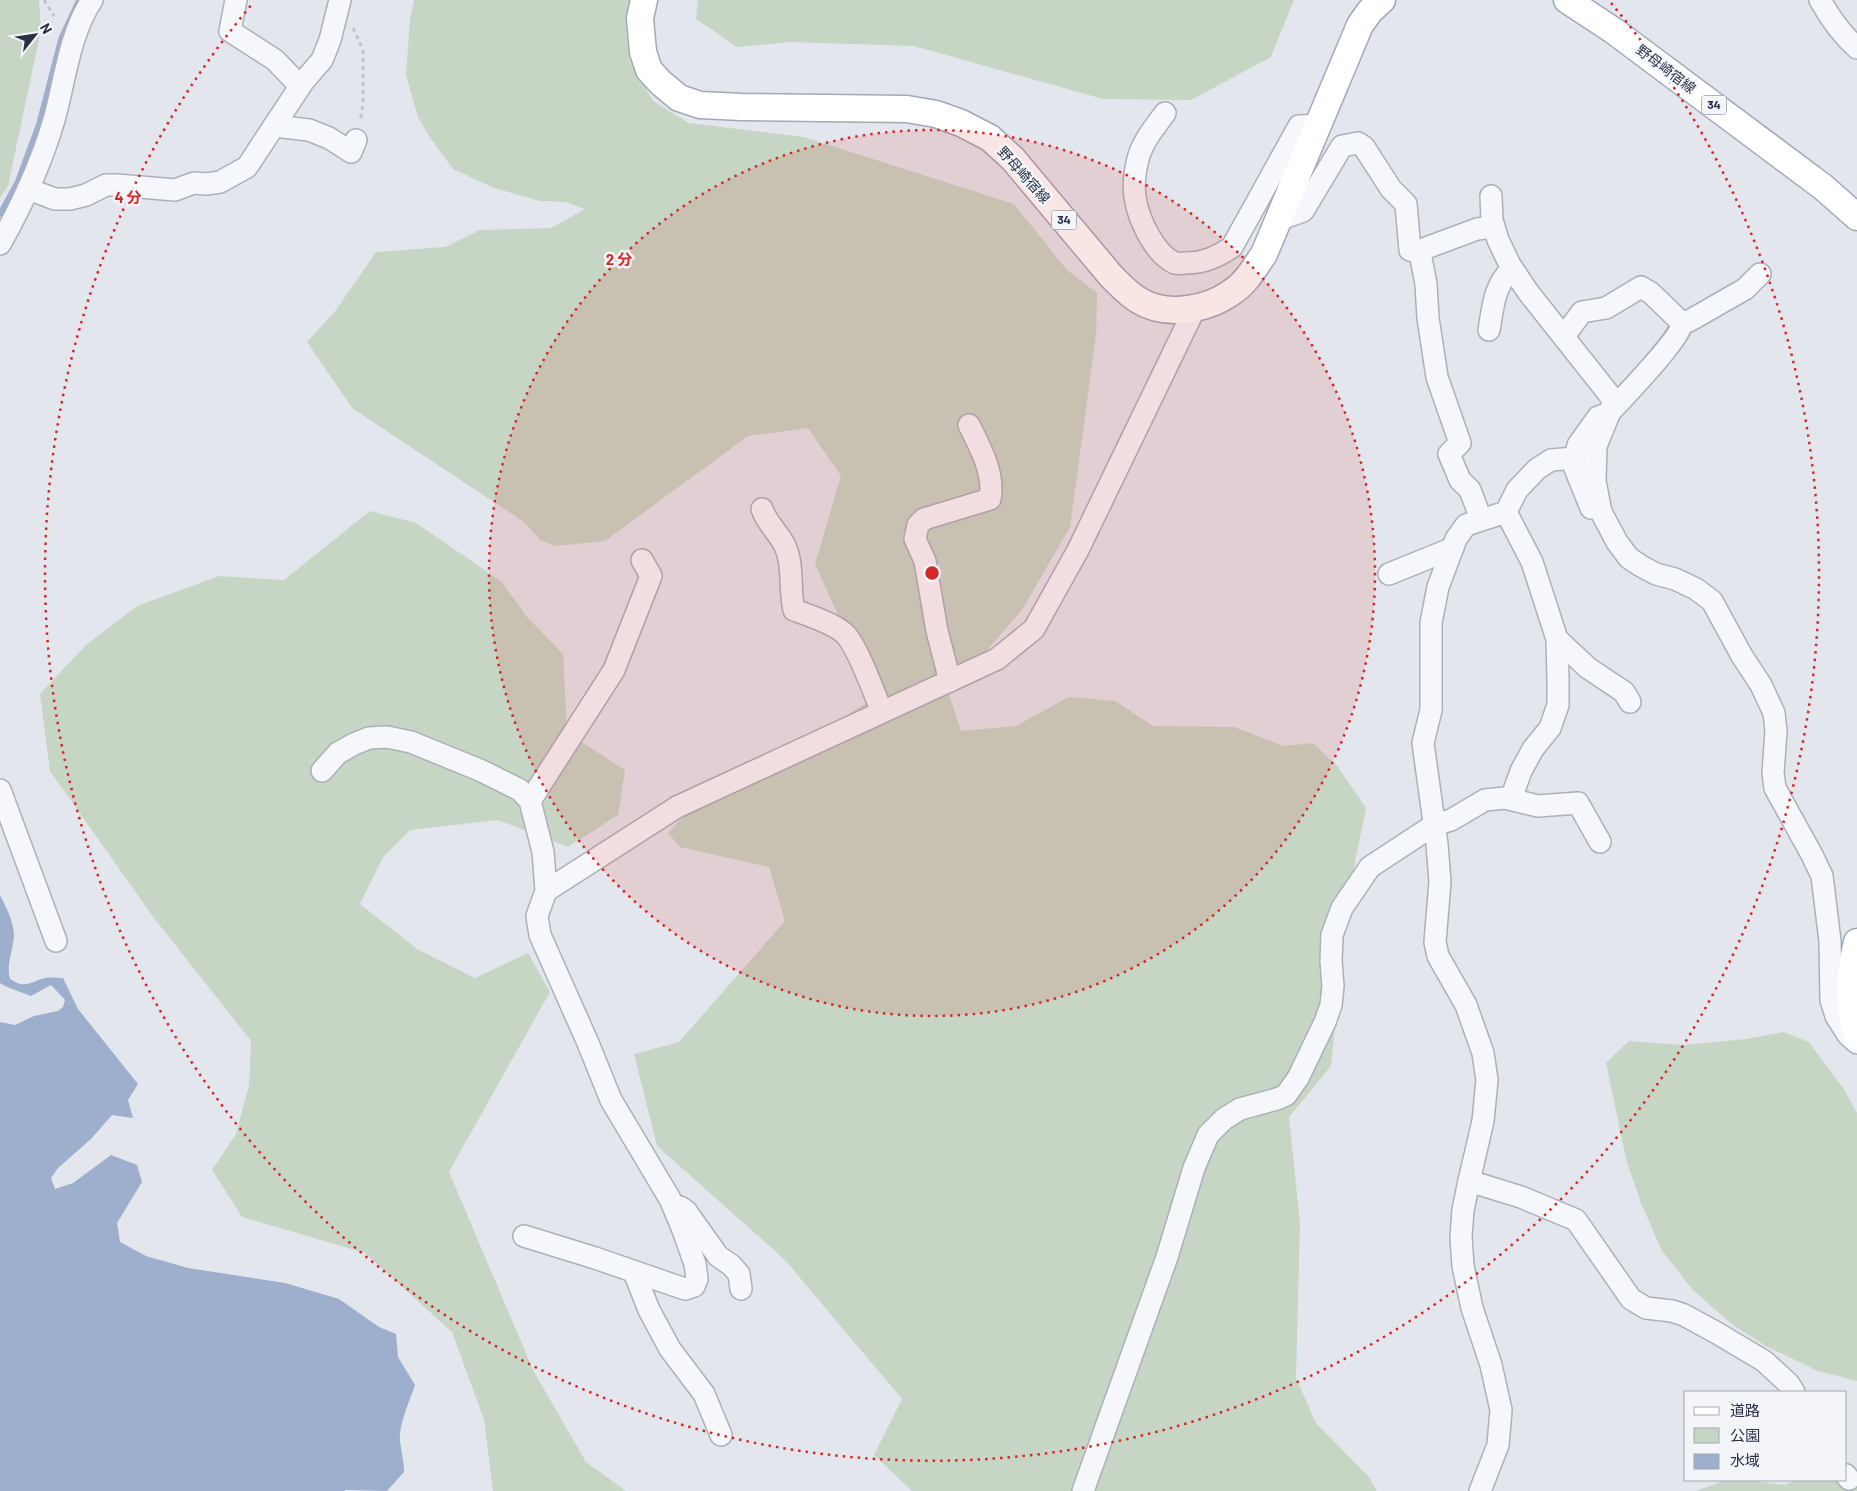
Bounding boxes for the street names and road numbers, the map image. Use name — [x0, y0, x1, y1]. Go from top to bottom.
street label: 野母崎宿線 — [1633, 41, 1699, 96]
road number: 34 — [1702, 96, 1726, 114]
street label: 野母崎宿線 — [995, 143, 1054, 206]
road number: 34 — [1052, 210, 1076, 230]

